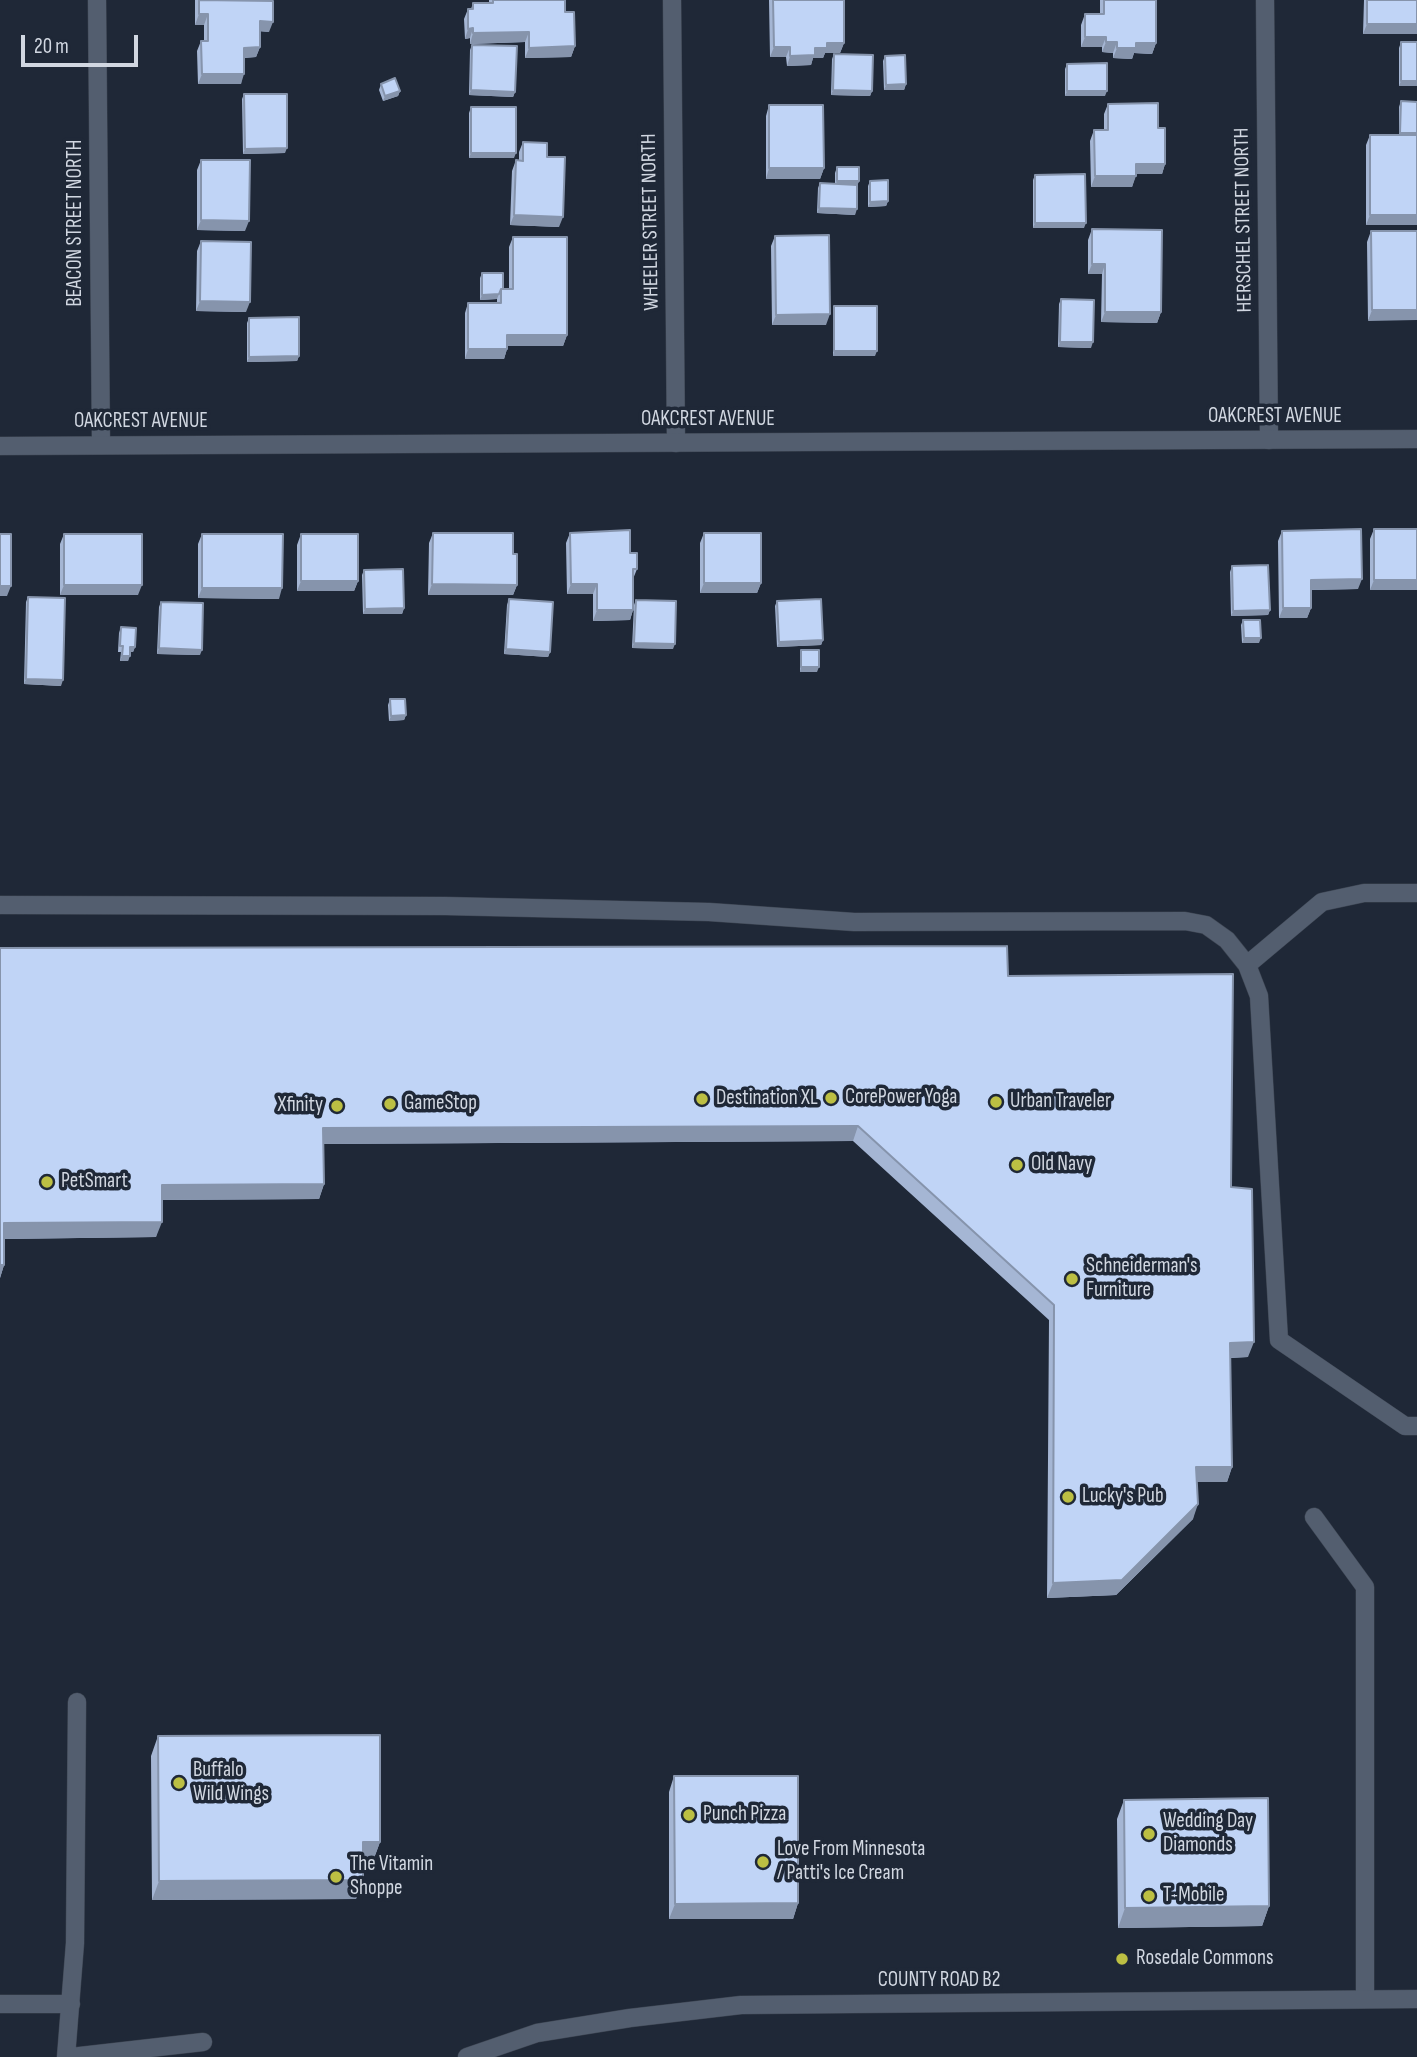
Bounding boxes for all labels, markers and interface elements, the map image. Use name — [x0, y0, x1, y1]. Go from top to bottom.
scale bar — [24, 21, 142, 65]
text: 20 m — [34, 34, 69, 59]
street label: HERSCHEL STREET NORTH — [1230, 128, 1258, 312]
street label: WHEELER STREET NORTH — [637, 133, 665, 311]
street label: BEACON STREET NORTH — [63, 139, 89, 307]
street label: OAKCREST AVENUE — [1208, 404, 1342, 430]
street label: OAKCREST AVENUE — [641, 407, 775, 433]
street label: OAKCREST AVENUE — [74, 409, 208, 435]
place label: CorePower Yoga — [845, 1085, 957, 1111]
place label: Destination XL — [716, 1086, 818, 1112]
place label: Urban Traveler — [1010, 1089, 1111, 1115]
marker: CorePower Yoga — [823, 1090, 839, 1106]
place label: GameStop — [404, 1091, 477, 1117]
marker: Destination XL — [694, 1091, 710, 1107]
place label: Xfinity — [278, 1093, 323, 1119]
marker: Urban Traveler — [988, 1094, 1004, 1110]
marker: GameStop — [382, 1096, 398, 1112]
marker: Xfinity — [329, 1098, 345, 1114]
place label: Old Navy — [1031, 1152, 1092, 1178]
marker: Old Navy — [1009, 1157, 1025, 1173]
place label: PetSmart — [61, 1169, 128, 1195]
marker: PetSmart — [39, 1174, 55, 1190]
place label: Schneiderman's Furniture — [1086, 1254, 1198, 1304]
marker: Schneiderman's Furniture — [1064, 1271, 1080, 1287]
place label: Lucky's Pub — [1082, 1484, 1164, 1510]
marker: Lucky's Pub — [1060, 1489, 1076, 1505]
place label: Buffalo Wild Wings — [193, 1758, 269, 1808]
marker: Buffalo Wild Wings — [171, 1775, 187, 1791]
place label: Punch Pizza — [703, 1802, 786, 1828]
marker: Punch Pizza — [681, 1807, 697, 1823]
place label: Wedding Day Diamonds — [1163, 1809, 1253, 1859]
marker: Wedding Day Diamonds — [1141, 1826, 1157, 1842]
place label: Love From Minnesota / Patti's Ice Cream — [777, 1837, 925, 1887]
place label: The Vitamin Shoppe — [350, 1852, 433, 1902]
marker: Love From Minnesota / Patti's Ice Cream — [755, 1854, 771, 1870]
marker: The Vitamin Shoppe — [328, 1869, 344, 1885]
place label: T-Mobile — [1163, 1883, 1224, 1909]
marker: T-Mobile — [1141, 1888, 1157, 1904]
place label: Rosedale Commons — [1136, 1946, 1274, 1972]
marker: Rosedale Commons — [1114, 1951, 1130, 1967]
street label: COUNTY ROAD B2 — [878, 1968, 1000, 1994]

